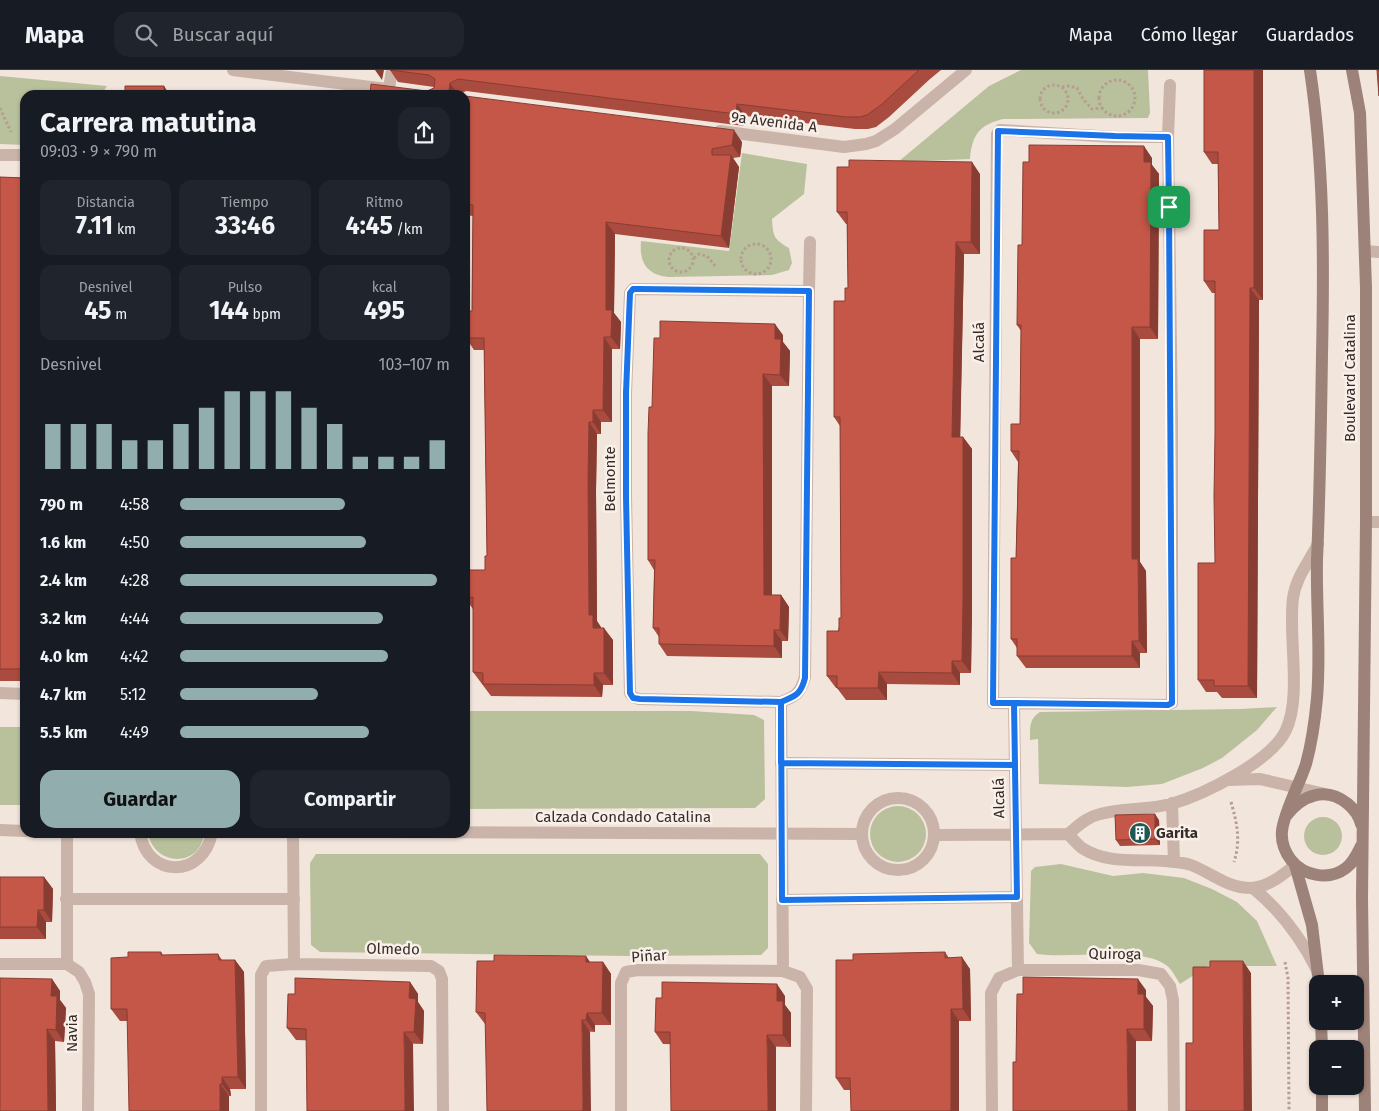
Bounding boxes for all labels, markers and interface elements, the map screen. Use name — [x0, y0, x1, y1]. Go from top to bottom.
search box — [114, 12, 464, 57]
text: Mapa — [25, 21, 84, 49]
icon: search — [132, 21, 160, 49]
text: Buscar aquí — [172, 23, 273, 46]
text: Mapa — [1069, 24, 1113, 46]
text: Cómo llegar — [1141, 24, 1238, 46]
text: Guardados — [1266, 24, 1354, 46]
text: Carrera matutina — [40, 106, 257, 139]
button: share — [398, 107, 450, 159]
street label: 9a Avenida A — [730, 108, 819, 136]
text: 09:03 · 9 × 790 m — [40, 142, 157, 161]
pin — [1148, 186, 1190, 228]
icon: arrive — [1155, 193, 1183, 221]
text: Distancia — [76, 194, 135, 211]
text: Tiempo — [221, 194, 269, 211]
text: Ritmo — [365, 194, 403, 211]
text: 7.11 — [75, 211, 113, 241]
text: 33:46 — [215, 211, 275, 241]
text: 4:45 — [346, 211, 393, 241]
text: km — [113, 221, 136, 238]
text: /km — [393, 221, 423, 238]
text: Desnivel — [79, 279, 133, 296]
text: Pulso — [228, 279, 262, 296]
text: kcal — [372, 279, 397, 296]
text: 45 — [84, 296, 111, 326]
text: 144 — [209, 296, 249, 326]
text: 495 — [364, 296, 405, 326]
text: m — [111, 306, 127, 323]
text: bpm — [249, 306, 281, 323]
street label: Boulevard Catalina — [1341, 314, 1359, 442]
street label: Alcalá — [970, 322, 988, 362]
text: Desnivel — [40, 355, 102, 374]
text: 103–107 m — [379, 355, 450, 374]
street label: Belmonte — [601, 446, 619, 512]
text: 790 m — [40, 495, 83, 514]
text: 4:58 — [120, 495, 149, 514]
text: 1.6 km — [40, 533, 86, 552]
text: 4:50 — [120, 533, 149, 552]
text: 2.4 km — [40, 571, 87, 590]
text: 4:28 — [120, 571, 149, 590]
text: 3.2 km — [40, 609, 87, 628]
text: 4:44 — [120, 609, 149, 628]
text: 4.0 km — [40, 647, 88, 666]
text: 4:42 — [120, 647, 148, 666]
text: 4.7 km — [40, 685, 87, 704]
text: 5:12 — [120, 685, 146, 704]
text: 5.5 km — [40, 723, 87, 742]
text: 4:49 — [120, 723, 149, 742]
button: Guardar — [40, 770, 240, 828]
button: Compartir — [250, 770, 450, 828]
street label: Alcalá — [990, 778, 1008, 818]
street label: Calzada Condado Catalina — [535, 808, 711, 826]
building icon: Garita — [1128, 821, 1152, 845]
place label: Garita — [1156, 824, 1198, 842]
street label: Olmedo — [366, 940, 420, 958]
street label: Quiroga — [1088, 945, 1142, 963]
street label: Piñar — [631, 946, 668, 966]
map controls — [1309, 975, 1364, 1095]
button: + — [1309, 975, 1364, 1030]
street label: Navia — [63, 1014, 81, 1052]
button: − — [1309, 1040, 1364, 1095]

